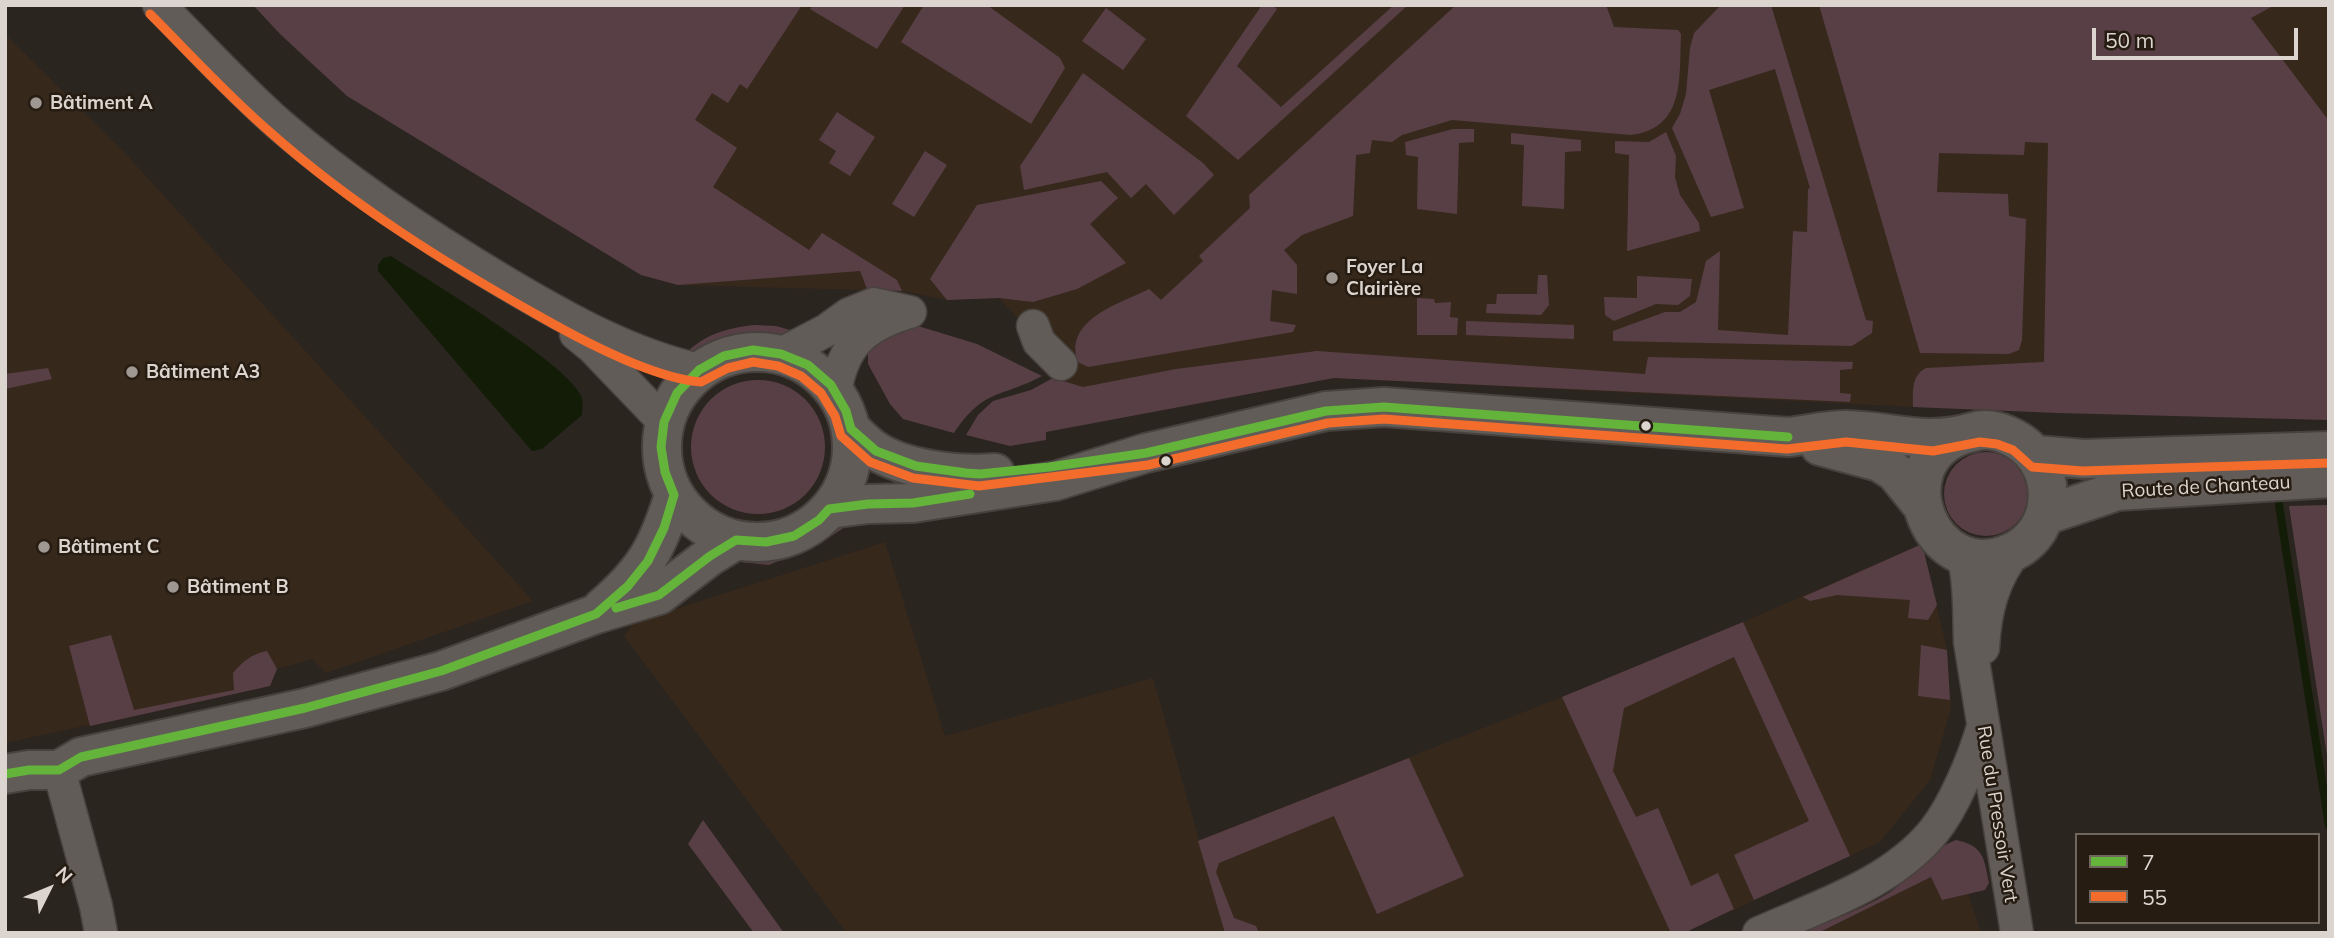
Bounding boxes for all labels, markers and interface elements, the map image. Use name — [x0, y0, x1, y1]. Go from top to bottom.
scale bar — [2096, 14, 2302, 58]
text: 50 m — [2105, 27, 2154, 53]
place label: Bâtiment A — [50, 92, 153, 114]
marker: Bâtiment A — [28, 95, 44, 111]
place label: Foyer La Clairière — [1346, 256, 1423, 300]
marker: Foyer La Clairière — [1324, 270, 1340, 286]
place label: Bâtiment A3 — [146, 361, 260, 383]
marker: Bâtiment A3 — [124, 364, 140, 380]
unlabelled marker — [1639, 419, 1653, 433]
unlabelled marker — [1159, 454, 1173, 468]
street label: Route de Chanteau — [2121, 471, 2291, 503]
place label: Bâtiment C — [58, 536, 159, 558]
marker: Bâtiment C — [36, 539, 52, 555]
place label: Bâtiment B — [187, 576, 289, 598]
marker: Bâtiment B — [165, 579, 181, 595]
street label: Rue du Pressoir Vert — [1972, 724, 2022, 904]
legend — [2075, 833, 2320, 924]
text: 7 — [2142, 849, 2155, 875]
north arrow — [14, 854, 84, 924]
text: N — [51, 861, 78, 888]
text: 55 — [2142, 884, 2167, 910]

